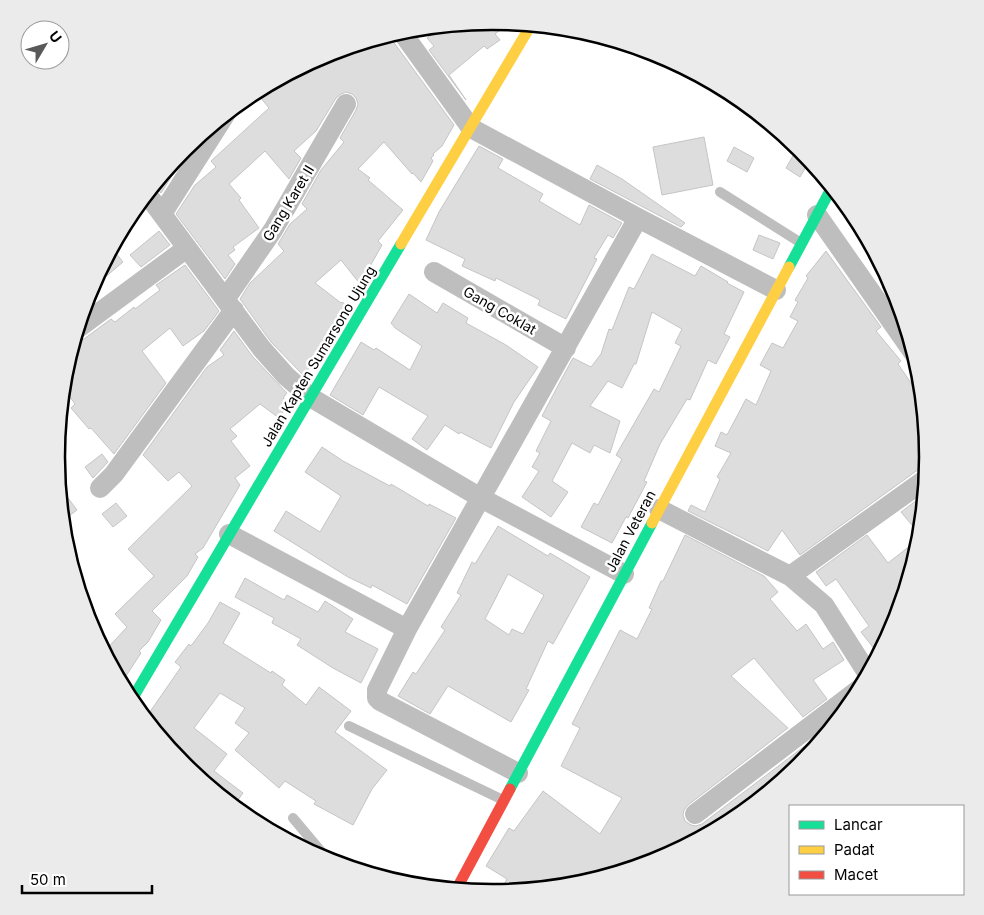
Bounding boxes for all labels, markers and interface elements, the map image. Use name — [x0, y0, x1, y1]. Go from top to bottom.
north arrow — [20, 20, 70, 70]
text: U — [46, 27, 65, 46]
street label: Gang Karet II — [259, 162, 317, 244]
street label: Jalan Kapten Sumarsono Ujung — [257, 262, 379, 450]
street label: Gang Coklat — [461, 282, 540, 338]
street label: Jalan Veteran — [601, 487, 659, 575]
legend — [789, 805, 964, 895]
text: Lancar — [834, 815, 883, 834]
text: Padat — [834, 840, 875, 859]
scale bar — [22, 862, 152, 894]
text: Macet — [834, 865, 878, 884]
text: 50 m — [30, 870, 66, 889]

